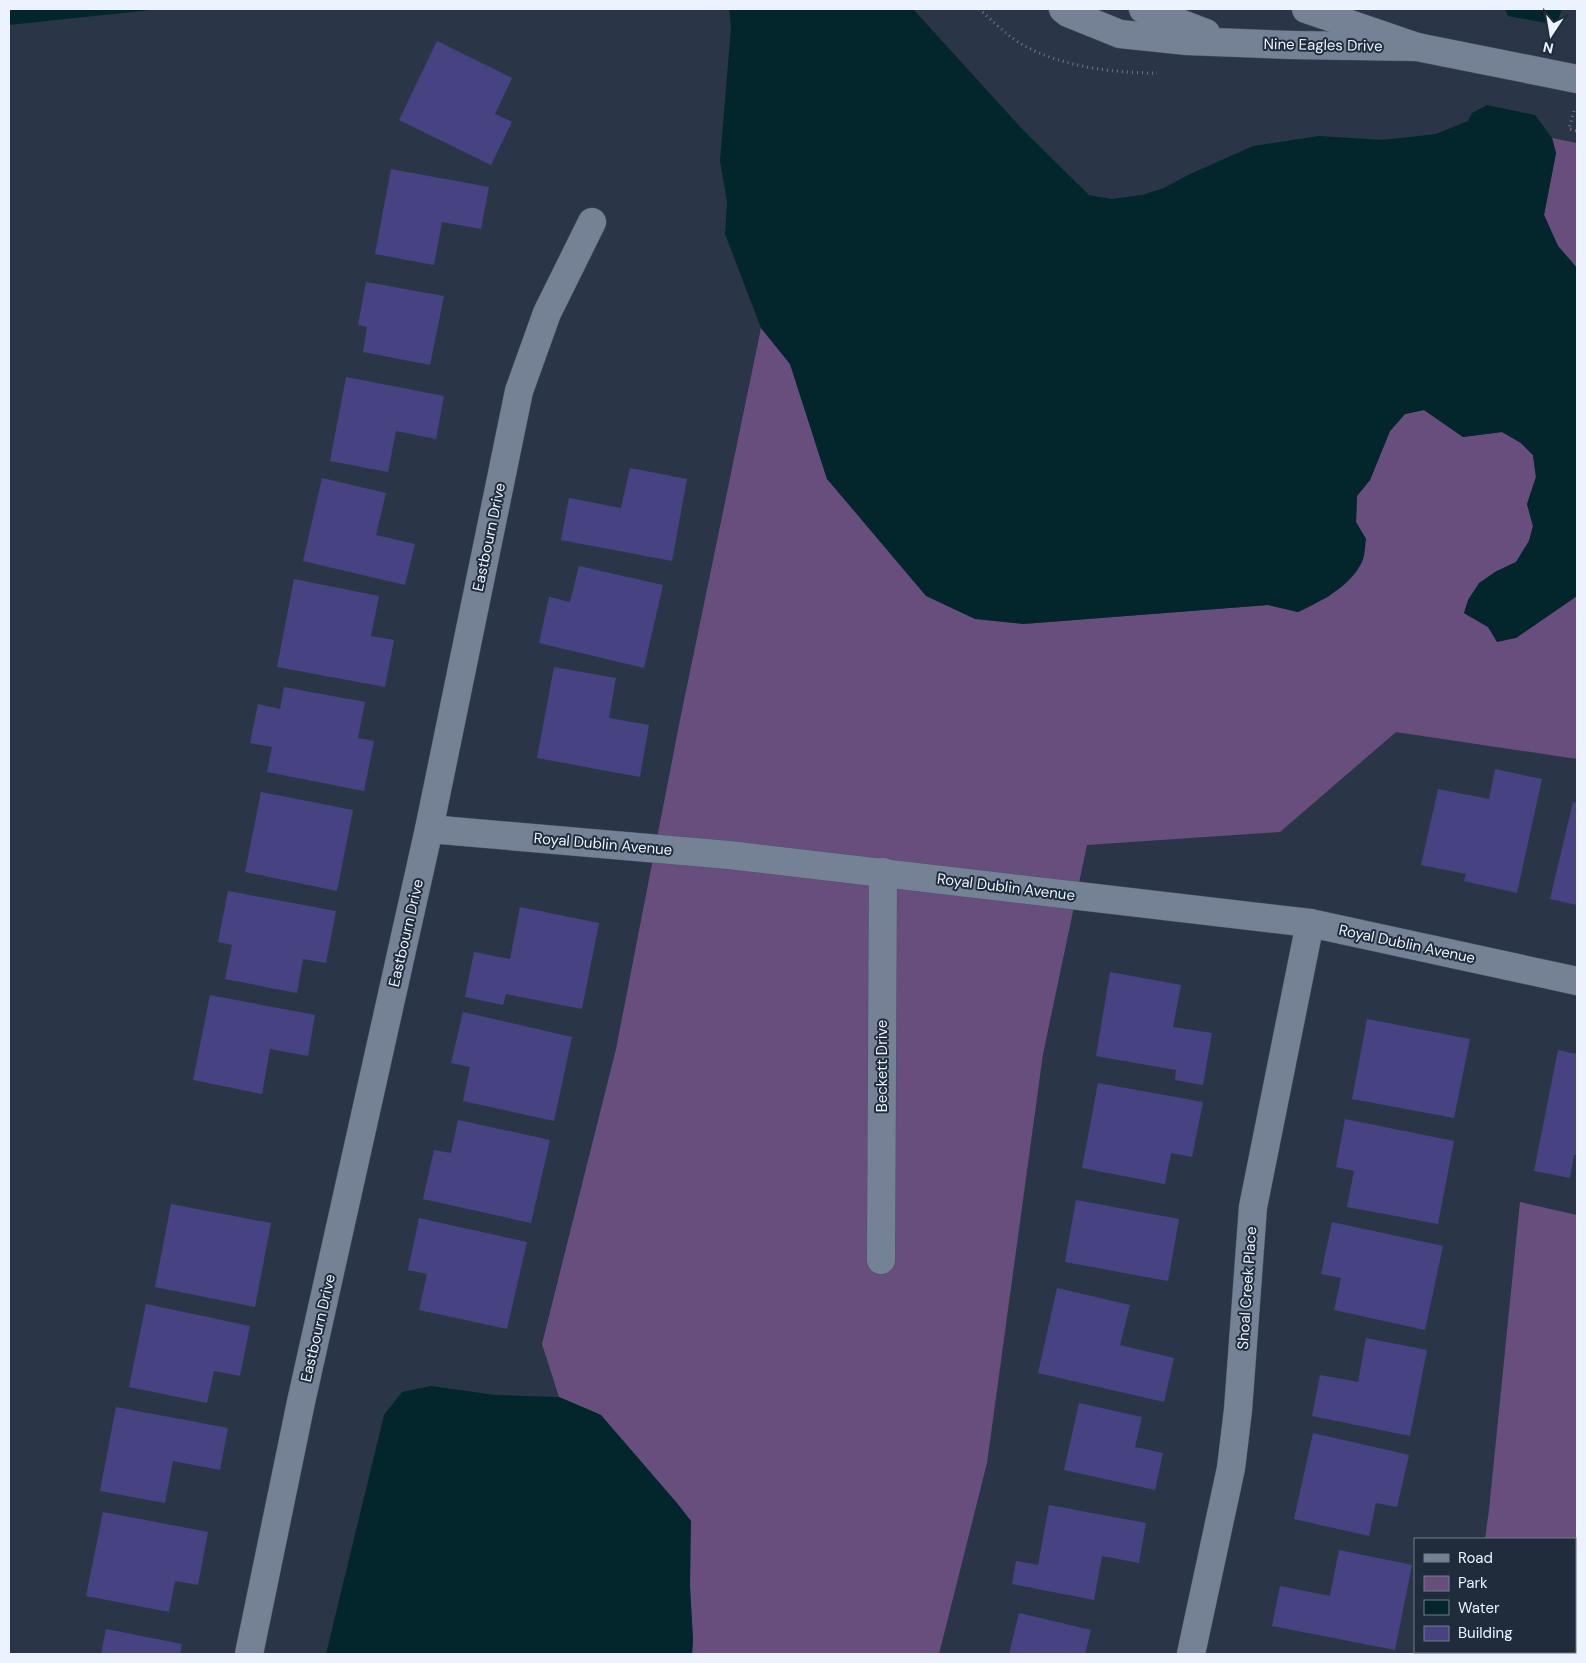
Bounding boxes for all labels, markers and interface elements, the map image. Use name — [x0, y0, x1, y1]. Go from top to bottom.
north arrow — [1526, 10, 1576, 60]
street label: Nine Eagles Drive — [1263, 34, 1383, 56]
text: N — [1541, 38, 1555, 58]
street label: Eastbourn Drive — [468, 481, 510, 593]
street label: Royal Dublin Avenue — [533, 828, 673, 860]
street label: Royal Dublin Avenue — [936, 869, 1076, 905]
street label: Eastbourn Drive — [384, 877, 428, 989]
street label: Royal Dublin Avenue — [1337, 920, 1477, 968]
street label: Beckett Drive — [872, 1020, 892, 1112]
street label: Shoal Creek Place — [1233, 1226, 1261, 1350]
street label: Eastbourn Drive — [296, 1272, 340, 1384]
legend — [1414, 1538, 1576, 1653]
text: Road — [1458, 1548, 1493, 1568]
text: Park — [1458, 1573, 1488, 1593]
text: Water — [1458, 1598, 1500, 1618]
text: Building — [1458, 1623, 1513, 1643]

